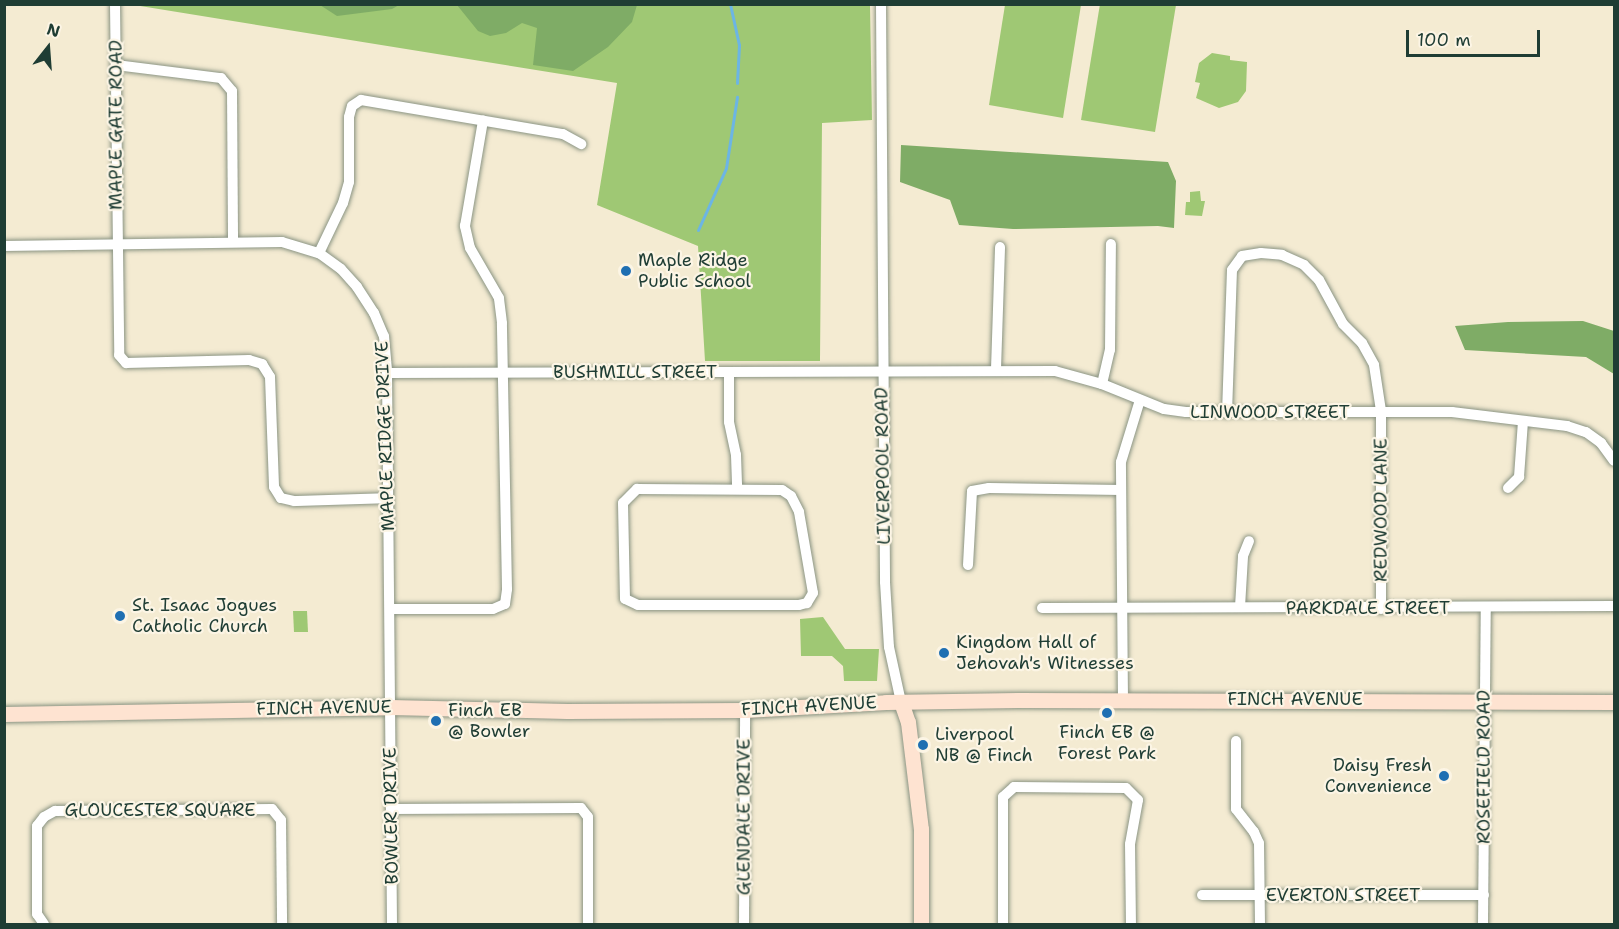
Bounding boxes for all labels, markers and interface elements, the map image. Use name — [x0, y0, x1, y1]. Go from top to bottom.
north arrow — [18, 18, 78, 78]
text: N — [44, 18, 63, 42]
scale bar — [1409, 18, 1542, 56]
text: 100 m — [1417, 28, 1471, 52]
street label: MAPLE GATE ROAD — [105, 40, 127, 210]
place label: Maple Ridge Public School — [638, 250, 751, 292]
marker: Maple Ridge Public School — [619, 264, 633, 278]
street label: MAPLE RIDGE DRIVE — [371, 340, 399, 532]
street label: BUSHMILL STREET — [553, 361, 717, 383]
street label: LIVERPOOL ROAD — [871, 387, 895, 545]
street label: LINWOOD STREET — [1190, 401, 1350, 423]
street label: REDWOOD LANE — [1370, 438, 1392, 582]
place label: St. Isaac Jogues Catholic Church — [132, 595, 277, 638]
street label: PARKDALE STREET — [1286, 597, 1450, 619]
marker: St. Isaac Jogues Catholic Church — [113, 609, 127, 623]
place label: Kingdom Hall of Jehovah's Witnesses — [956, 632, 1134, 674]
marker: Kingdom Hall of Jehovah's Witnesses — [937, 646, 951, 660]
street label: FINCH AVENUE — [1227, 688, 1363, 710]
street label: ROSEFIELD ROAD — [1473, 690, 1495, 844]
street label: FINCH AVENUE — [741, 692, 877, 720]
street label: FINCH AVENUE — [256, 696, 392, 720]
place label: Finch EB @ Bowler — [448, 700, 530, 742]
marker: Finch EB @ Forest Park — [1100, 706, 1114, 720]
marker: Finch EB @ Bowler — [429, 714, 443, 728]
place label: Finch EB @ Forest Park — [1058, 722, 1156, 764]
place label: Liverpool NB @ Finch — [935, 724, 1033, 766]
marker: Liverpool NB @ Finch — [916, 738, 930, 752]
street label: GLENDALE DRIVE — [733, 739, 755, 895]
street label: BOWLER DRIVE — [379, 747, 403, 885]
place label: Daisy Fresh Convenience — [1325, 755, 1432, 798]
marker: Daisy Fresh Convenience — [1437, 769, 1451, 783]
street label: GLOUCESTER SQUARE — [64, 799, 256, 821]
street label: EVERTON STREET — [1266, 884, 1420, 906]

